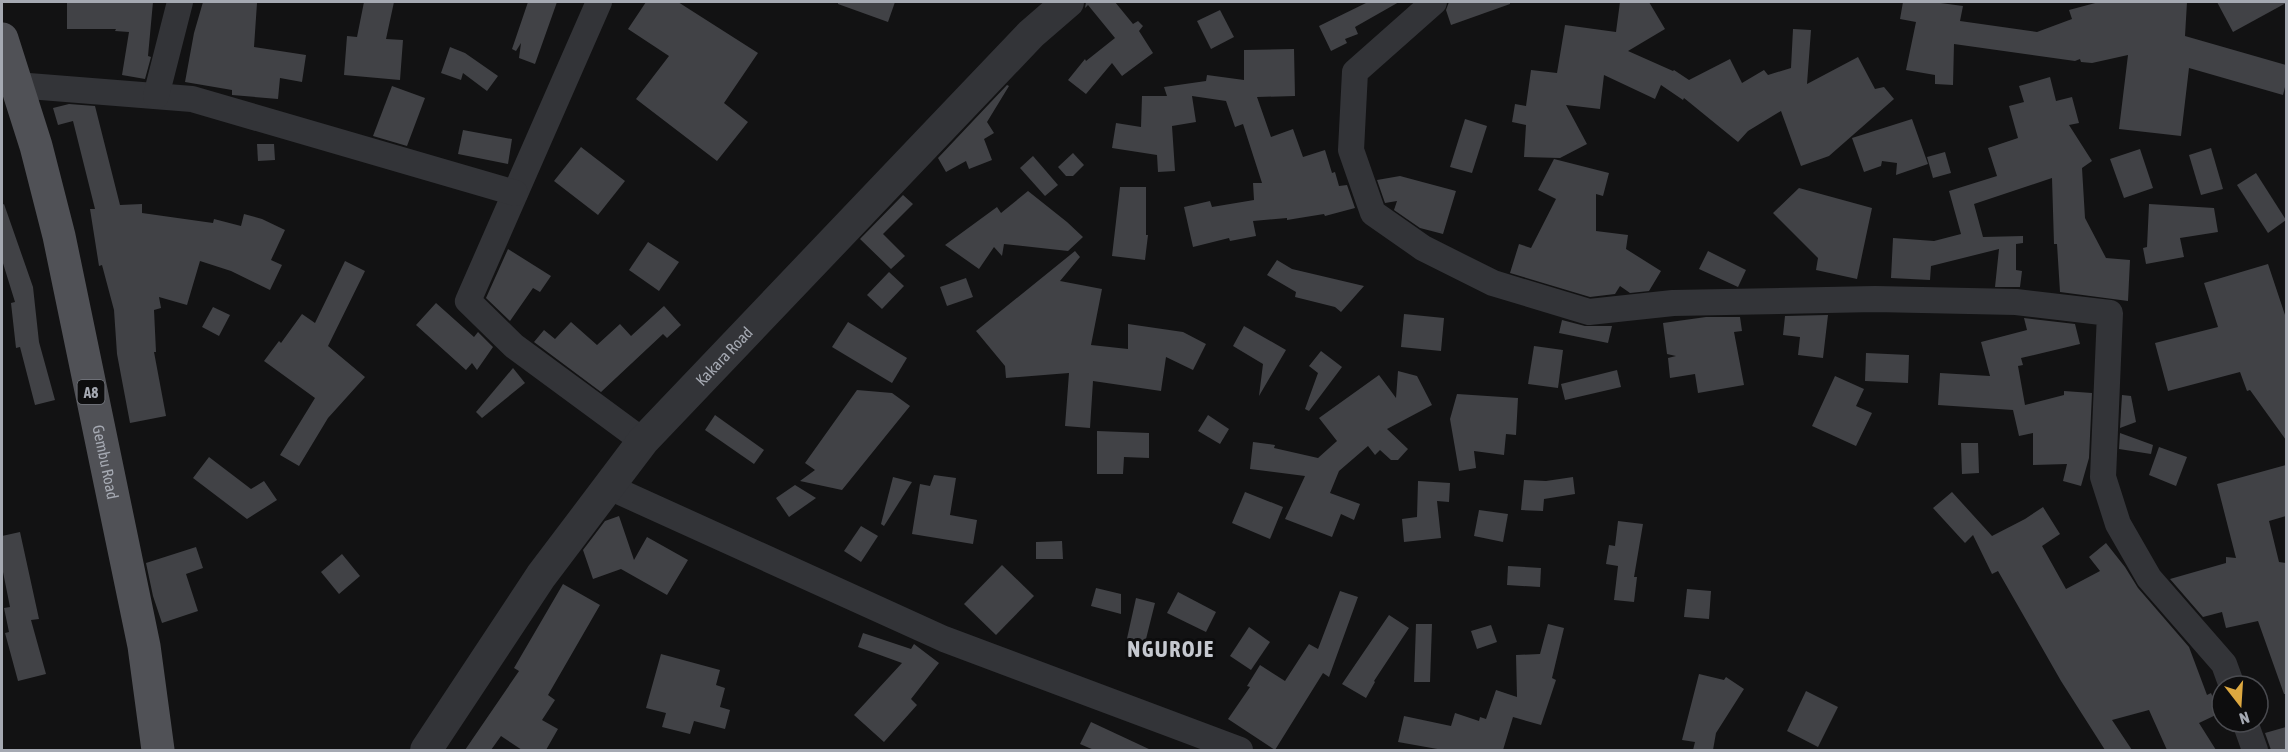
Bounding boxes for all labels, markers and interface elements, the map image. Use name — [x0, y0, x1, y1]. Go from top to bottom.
street label: Kakara Road — [692, 323, 756, 389]
road number: A8 — [78, 380, 104, 404]
street label: Gembu Road — [89, 423, 122, 501]
district label: NGUROJE — [1127, 636, 1215, 662]
north arrow — [2210, 674, 2270, 734]
text: N — [2237, 708, 2252, 728]

